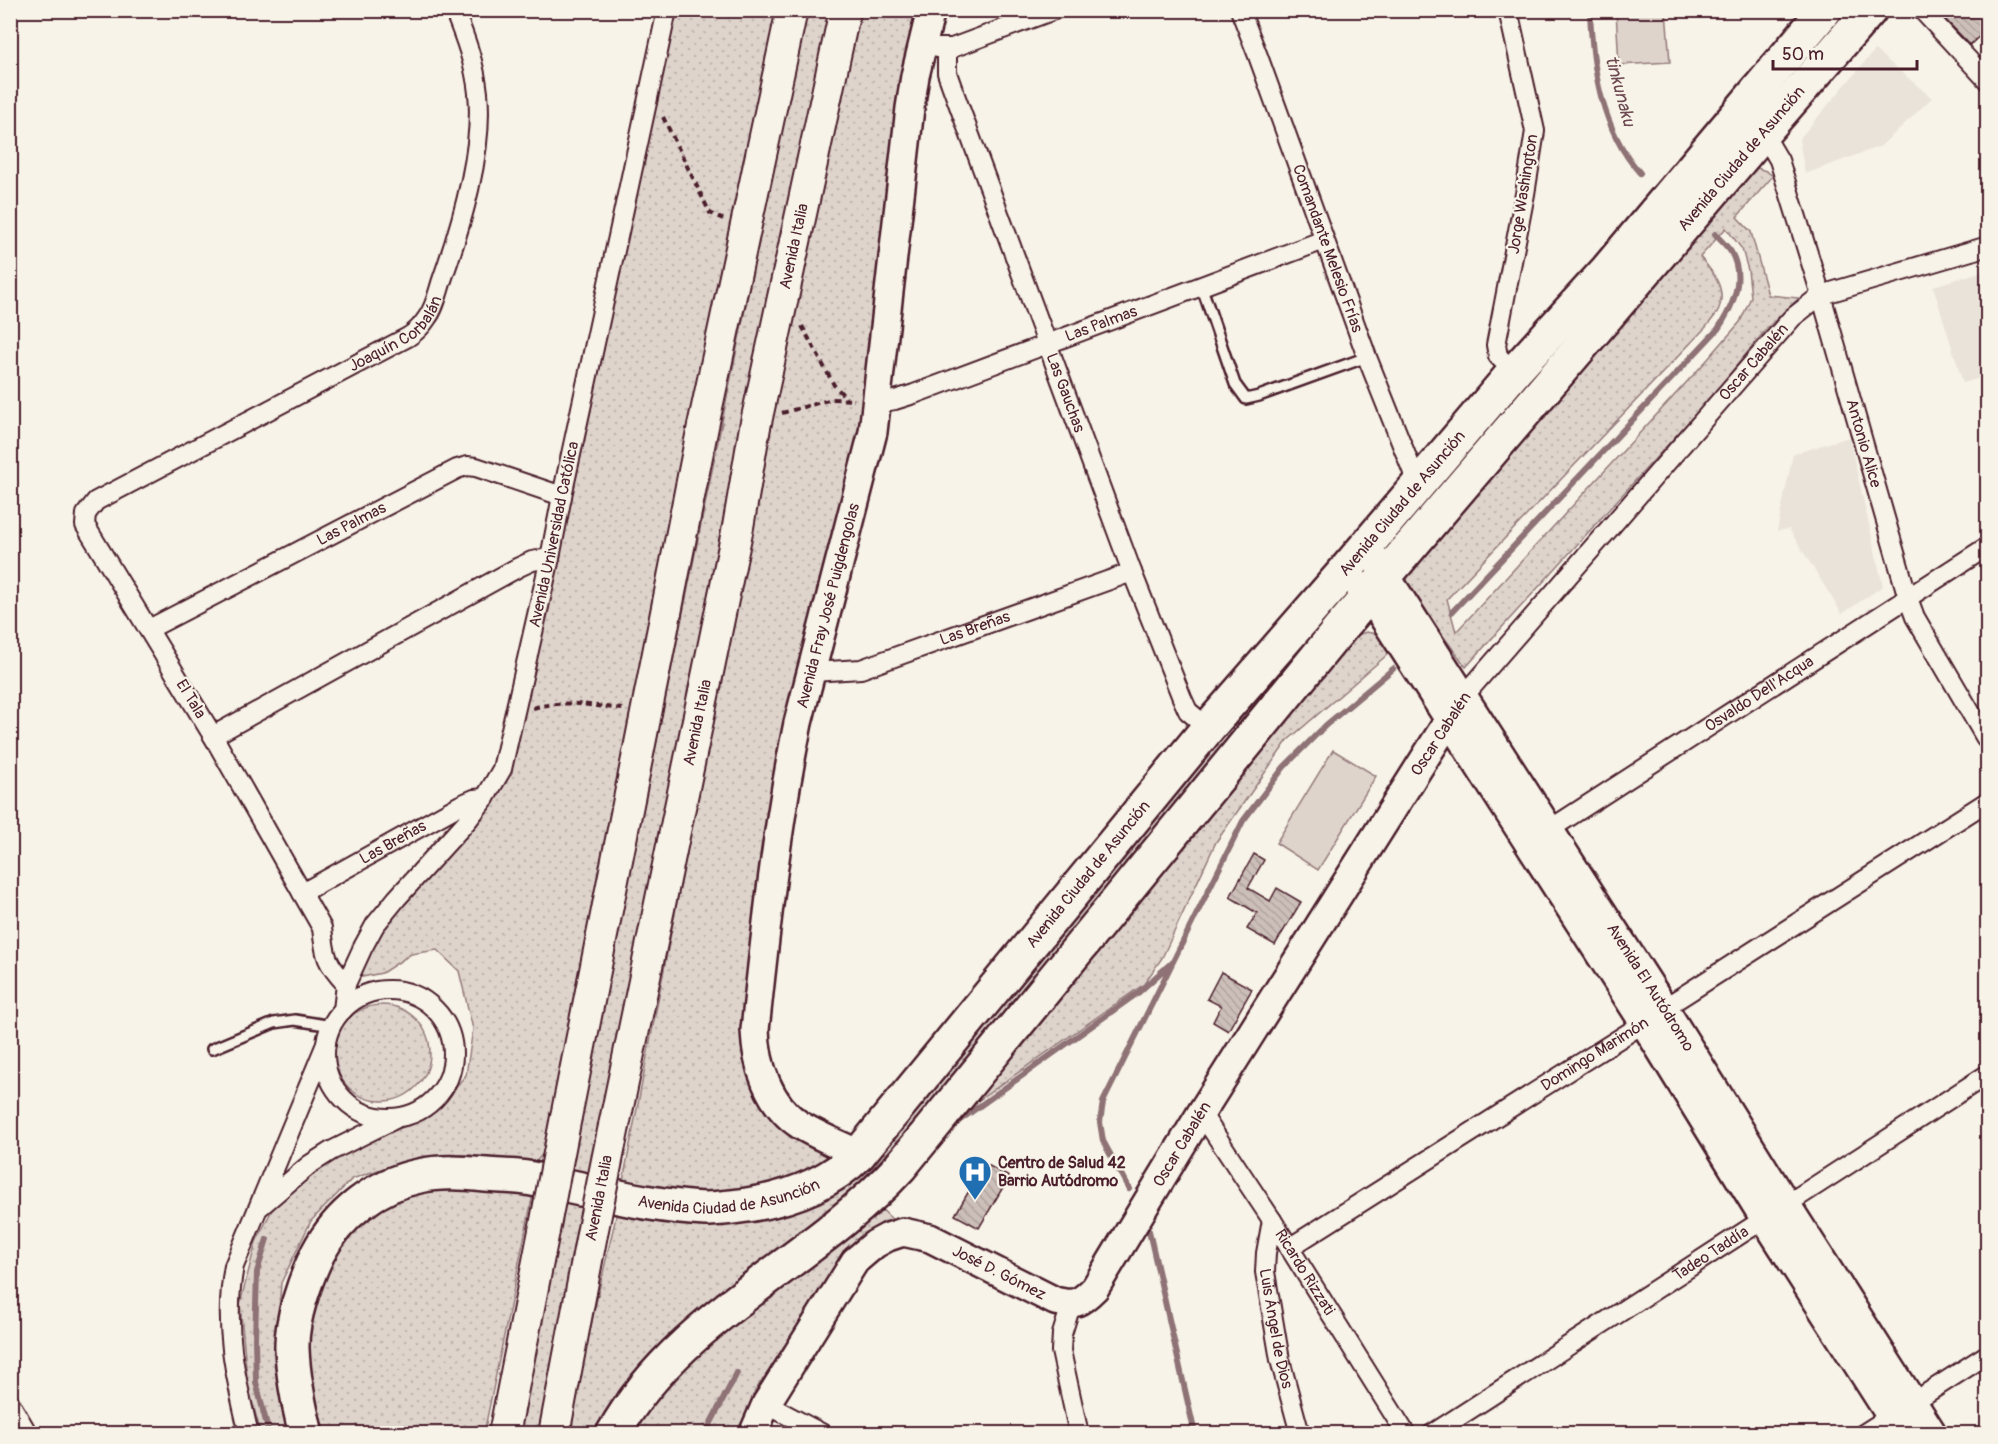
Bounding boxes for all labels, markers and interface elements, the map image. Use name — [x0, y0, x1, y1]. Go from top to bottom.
scale bar — [1773, 33, 1917, 71]
text: 50 m — [1782, 43, 1824, 66]
water label: tinkunaku — [1600, 53, 1641, 130]
street label: Avenida Ciudad de Asunción — [1674, 82, 1809, 235]
street label: Jorge Washington — [1504, 133, 1542, 255]
street label: Comandante Melesio Frías — [1288, 162, 1367, 335]
street label: Avenida Italia — [775, 201, 813, 291]
street label: Joaquín Corbalán — [346, 293, 447, 376]
street label: Las Palmas — [1062, 301, 1140, 346]
street label: Oscar Cabalén — [1715, 319, 1793, 405]
street label: Las Gauchas — [1042, 350, 1089, 435]
street label: Antonio Alice — [1841, 397, 1886, 490]
street label: Avenida Ciudad de Asunción — [1335, 427, 1470, 580]
street label: Avenida Universidad Católica — [525, 440, 584, 629]
street label: Las Palmas — [313, 498, 389, 550]
street label: Avenida Fray José Puigdengolas — [792, 501, 864, 711]
street label: Las Breñas — [937, 606, 1013, 650]
street label: Osvaldo Dell'Acqua — [1701, 651, 1818, 736]
street label: El Tala — [172, 676, 210, 722]
street label: Avenida Italia — [679, 678, 716, 767]
street label: Oscar Cabalén — [1406, 688, 1476, 780]
street label: Avenida Ciudad de Asunción — [1022, 796, 1155, 952]
street label: Las Breñas — [356, 816, 430, 869]
street label: Avenida El Autódromo — [1602, 920, 1699, 1055]
street label: Domingo Marimón — [1537, 1013, 1652, 1096]
street label: Oscar Cabalén — [1149, 1098, 1216, 1190]
street label: Avenida Italia — [581, 1153, 617, 1243]
place label: Centro de Salud 42 Barrio Autódromo — [998, 1153, 1126, 1191]
hospital icon: Centro de Salud 42 Barrio Autódromo — [957, 1154, 993, 1201]
street label: Avenida Ciudad de Asunción — [636, 1174, 823, 1219]
street label: Tadeo Taddía — [1669, 1222, 1752, 1285]
street label: Ricardo Rizzati — [1270, 1225, 1339, 1319]
street label: José D. Gómez — [949, 1241, 1049, 1305]
street label: Luis Ángel de Dios — [1255, 1267, 1297, 1391]

